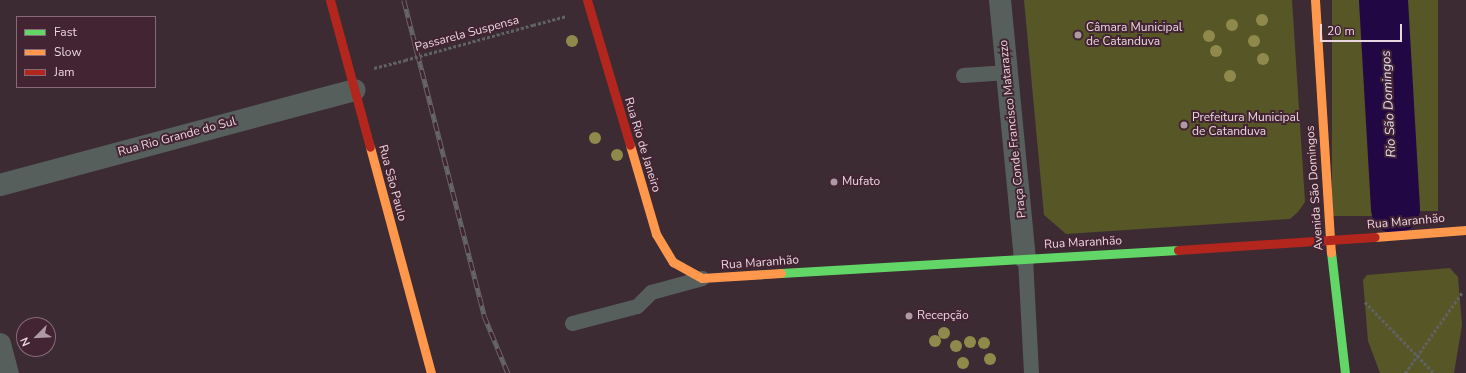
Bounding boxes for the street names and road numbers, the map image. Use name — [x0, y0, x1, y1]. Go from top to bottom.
street label: Passarela Suspensa — [413, 13, 521, 55]
street label: Praça Conde Francisco Matarazzo — [996, 39, 1030, 219]
street label: Rua Rio de Janeiro — [621, 96, 663, 194]
street label: Rua Rio Grande do Sul — [116, 114, 238, 160]
street label: Avenida São Domingos — [1303, 125, 1327, 251]
street label: Rua São Paulo — [375, 143, 409, 223]
street label: Rua Maranhão — [1366, 211, 1446, 233]
street label: Rua Maranhão — [1044, 234, 1122, 252]
street label: Rua Maranhão — [721, 253, 799, 273]

